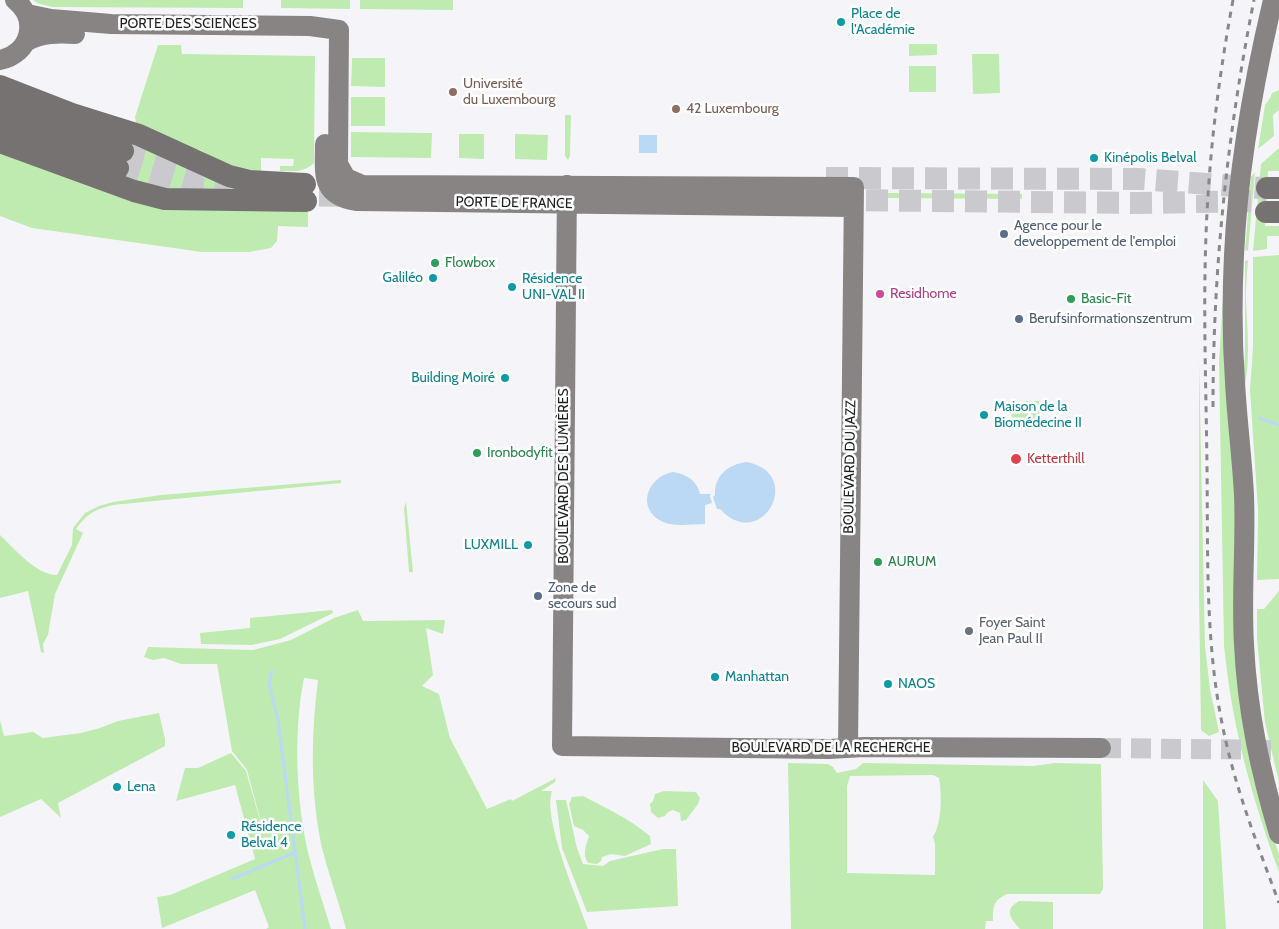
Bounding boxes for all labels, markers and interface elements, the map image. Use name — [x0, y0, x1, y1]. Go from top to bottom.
place label: Place de l'Académie — [851, 6, 915, 38]
street label: PORTE DES SCIENCES — [119, 16, 257, 32]
marker: Place de l'Académie — [835, 16, 847, 28]
place label: Université du Luxembourg — [463, 76, 555, 108]
marker: Université du Luxembourg — [447, 86, 459, 98]
place label: 42 Luxembourg — [686, 101, 779, 117]
marker: 42 Luxembourg — [670, 103, 682, 115]
place label: Kinépolis Belval — [1104, 150, 1196, 166]
marker: Kinépolis Belval — [1088, 152, 1100, 164]
street label: PORTE DE FRANCE — [455, 194, 573, 212]
place label: Agence pour le developpement de l'emploi — [1014, 218, 1176, 250]
marker: Agence pour le developpement de l'emploi — [998, 228, 1010, 240]
place label: Flowbox — [445, 255, 495, 271]
marker: Flowbox — [429, 257, 441, 269]
place label: Galiléo — [382, 270, 423, 286]
place label: Résidence UNI-VAL II — [522, 271, 585, 304]
marker: Galiléo — [427, 272, 439, 284]
marker: Résidence UNI-VAL II — [506, 281, 518, 293]
place label: Residhome — [890, 286, 957, 302]
marker: Residhome — [874, 288, 886, 300]
place label: Basic-Fit — [1081, 291, 1132, 307]
marker: Basic-Fit — [1065, 293, 1077, 305]
place label: Berufsinformationszentrum — [1029, 311, 1192, 327]
marker: Berufsinformationszentrum — [1013, 313, 1025, 325]
place label: Building Moiré — [411, 370, 495, 386]
marker: Building Moiré — [499, 372, 511, 384]
street label: BOULEVARD DES LUMIÈRES — [556, 388, 572, 564]
place label: Maison de la Biomédecine II — [994, 399, 1082, 432]
street label: BOULEVARD DU JAZZ — [840, 400, 860, 534]
marker: Maison de la Biomédecine II — [978, 409, 990, 421]
place label: Ironbodyfit — [487, 445, 553, 461]
marker: Ironbodyfit — [471, 447, 483, 459]
place label: Ketterthill — [1027, 451, 1084, 467]
marker: Ketterthill — [1009, 452, 1023, 466]
place label: LUXMILL — [464, 537, 518, 553]
marker: LUXMILL — [522, 539, 534, 551]
place label: AURUM — [888, 554, 936, 570]
marker: AURUM — [872, 556, 884, 568]
place label: Zone de secours sud — [548, 580, 617, 612]
marker: Zone de secours sud — [532, 590, 544, 602]
place label: Foyer Saint Jean Paul II — [979, 615, 1045, 648]
marker: Foyer Saint Jean Paul II — [963, 625, 975, 637]
place label: Manhattan — [725, 669, 789, 685]
marker: Manhattan — [709, 671, 721, 683]
place label: NAOS — [898, 676, 935, 692]
marker: NAOS — [882, 678, 894, 690]
street label: BOULEVARD DE LA RECHERCHE — [731, 740, 931, 756]
place label: Lena — [127, 779, 156, 795]
marker: Lena — [111, 781, 123, 793]
place label: Résidence Belval 4 — [241, 819, 301, 852]
marker: Résidence Belval 4 — [225, 829, 237, 841]

